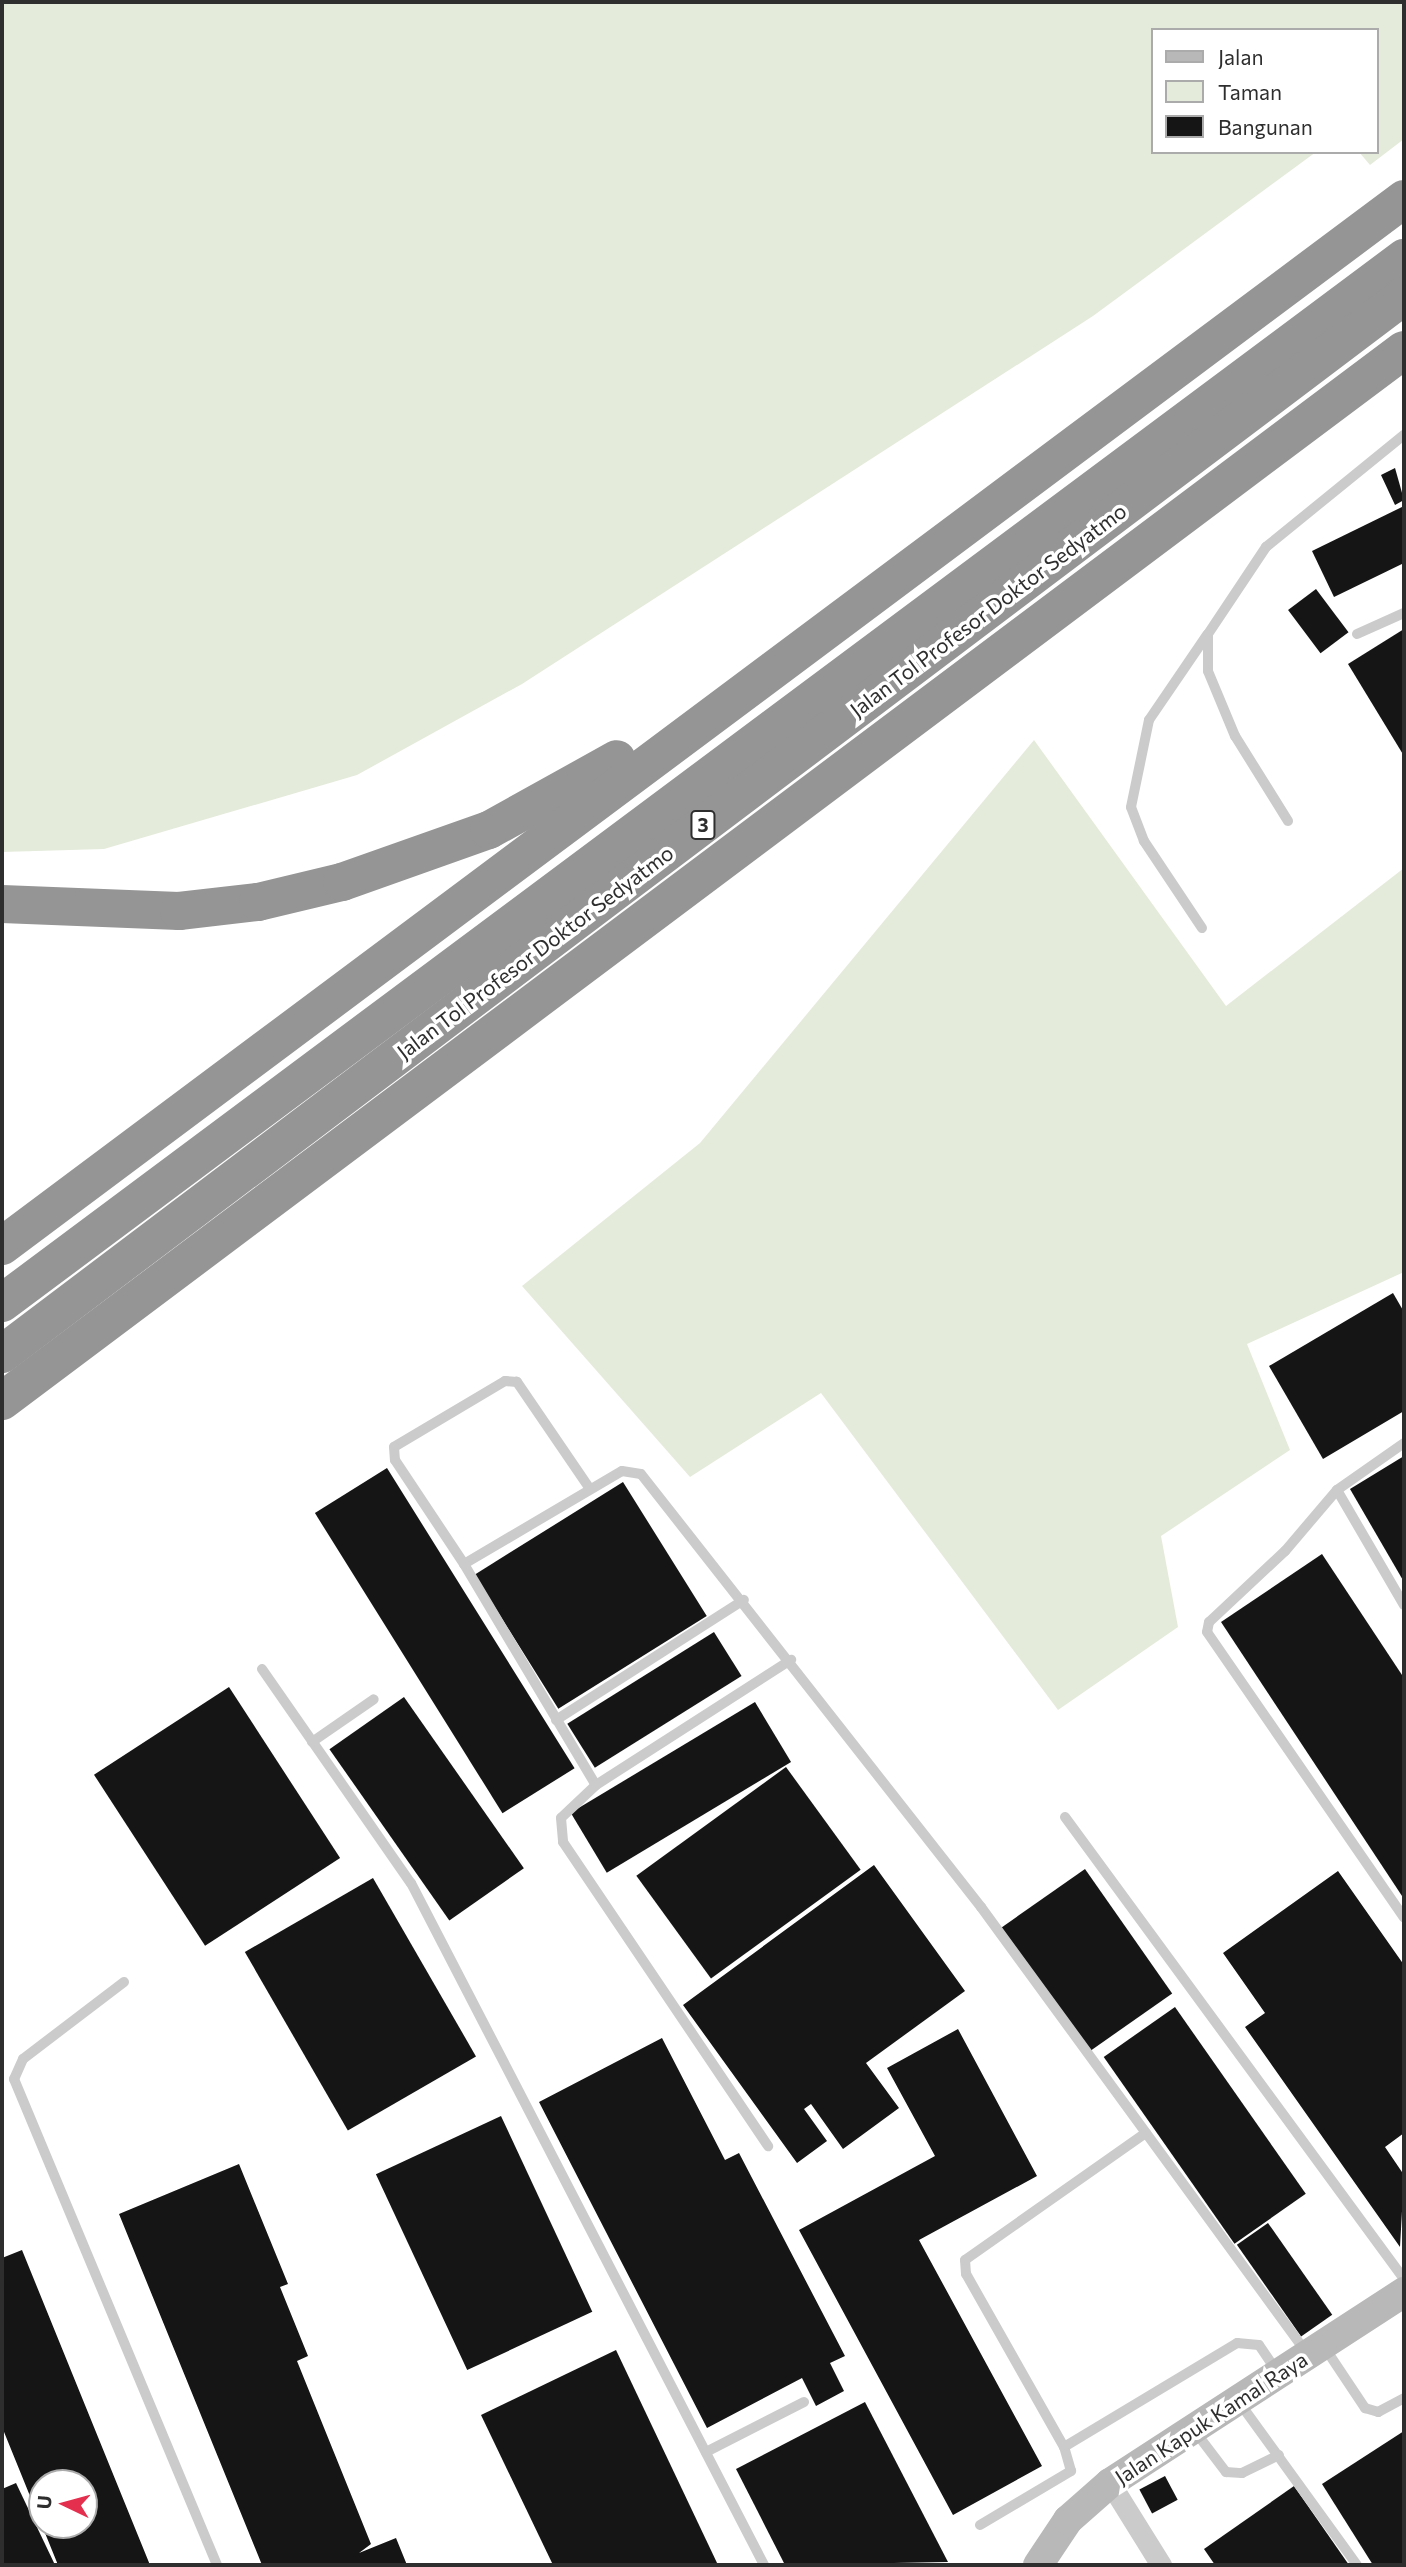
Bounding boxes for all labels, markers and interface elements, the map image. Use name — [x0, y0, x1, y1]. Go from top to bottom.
legend — [1150, 28, 1378, 154]
text: Jalan — [1218, 44, 1263, 69]
text: Taman — [1218, 79, 1282, 104]
text: Bangunan — [1218, 114, 1313, 139]
street label: Jalan Tol Profesor Doktor Sedyatmo — [845, 498, 1131, 722]
road number: 3 — [689, 810, 717, 840]
street label: Jalan Tol Profesor Doktor Sedyatmo — [392, 840, 678, 1064]
street label: Jalan Kapuk Kamal Raya — [1110, 2346, 1312, 2490]
north arrow — [28, 2469, 98, 2539]
text: U — [32, 2494, 56, 2510]

